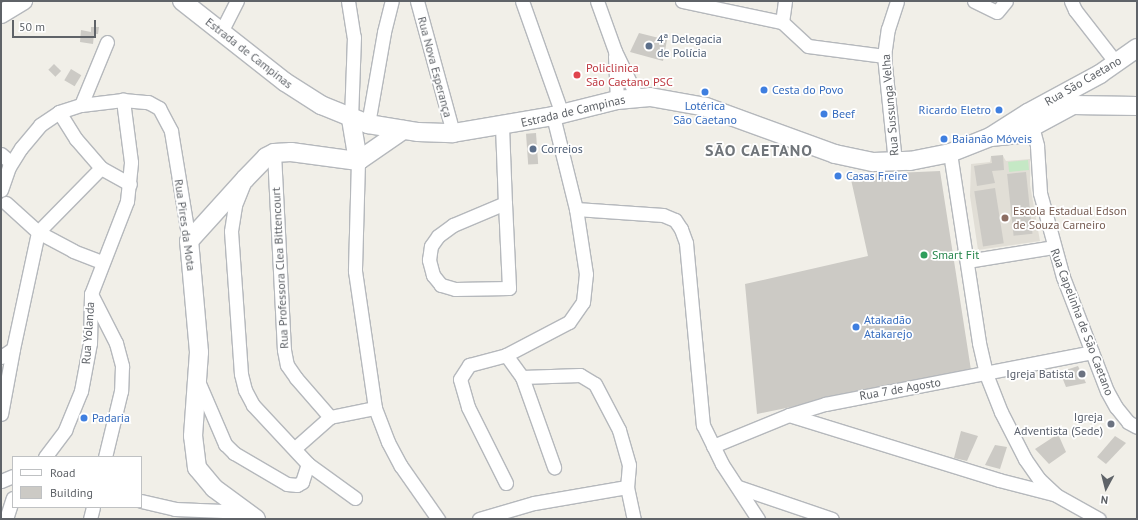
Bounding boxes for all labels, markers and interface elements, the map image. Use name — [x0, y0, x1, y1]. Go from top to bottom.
scale bar — [14, 12, 98, 38]
street label: Estrada de Campinas — [203, 15, 295, 91]
street label: Rua Nova Esperança — [415, 15, 455, 119]
text: 50 m — [19, 19, 45, 34]
place label: 4ª Delegacia de Polícia — [657, 32, 722, 60]
marker: 4ª Delegacia de Polícia — [644, 41, 654, 51]
street label: Rua Sussunga Velha — [878, 53, 902, 157]
street label: Rua São Caetano — [1042, 53, 1124, 109]
place label: Policlinica São Caetano PSC — [586, 61, 673, 89]
marker: Policlinica São Caetano PSC — [571, 69, 583, 81]
place label: Cesta do Povo — [772, 83, 844, 97]
marker: Cesta do Povo — [759, 85, 769, 95]
marker: Lotérica São Caetano — [700, 87, 710, 97]
street label: Estrada de Campinas — [519, 92, 627, 130]
place label: Lotérica São Caetano — [673, 99, 737, 127]
place label: Ricardo Eletro — [918, 103, 991, 117]
marker: Ricardo Eletro — [994, 105, 1004, 115]
place label: Beef — [832, 107, 855, 121]
marker: Beef — [819, 109, 829, 119]
place label: Baianão Móveis — [952, 132, 1032, 146]
marker: Baianão Móveis — [939, 134, 949, 144]
district label: SÃO CAETANO — [705, 140, 813, 160]
place label: Correios — [541, 142, 583, 156]
marker: Correios — [528, 144, 538, 154]
place label: Casas Freire — [846, 169, 908, 183]
marker: Casas Freire — [833, 171, 843, 181]
street label: Rua Pires da Mota — [171, 178, 199, 272]
street label: Rua Professora Clea Bittencourt — [269, 187, 291, 349]
place label: Escola Estadual Edson de Souza Carneiro — [1013, 204, 1127, 232]
marker: Escola Estadual Edson de Souza Carneiro — [1000, 213, 1010, 223]
street label: Rua Capelinha de São Caetano — [1047, 246, 1117, 398]
place label: Smart Fit — [932, 248, 979, 262]
marker: Smart Fit — [919, 250, 929, 260]
street label: Rua Yolanda — [79, 301, 97, 365]
place label: Atakadão Atakarejo — [864, 313, 912, 341]
marker: Atakadão Atakarejo — [851, 322, 861, 332]
place label: Igreja Batista — [1006, 367, 1074, 381]
marker: Igreja Batista — [1077, 369, 1087, 379]
street label: Rua 7 de Agosto — [858, 375, 942, 403]
place label: Igreja Adventista (Sede) — [1014, 410, 1103, 438]
place label: Padaria — [92, 411, 130, 425]
marker: Padaria — [79, 413, 89, 423]
marker: Igreja Adventista (Sede) — [1106, 419, 1116, 429]
legend — [12, 456, 142, 508]
text: Road — [50, 465, 75, 480]
north arrow — [1086, 468, 1126, 508]
text: Building — [50, 485, 93, 500]
text: N — [1100, 493, 1109, 507]

